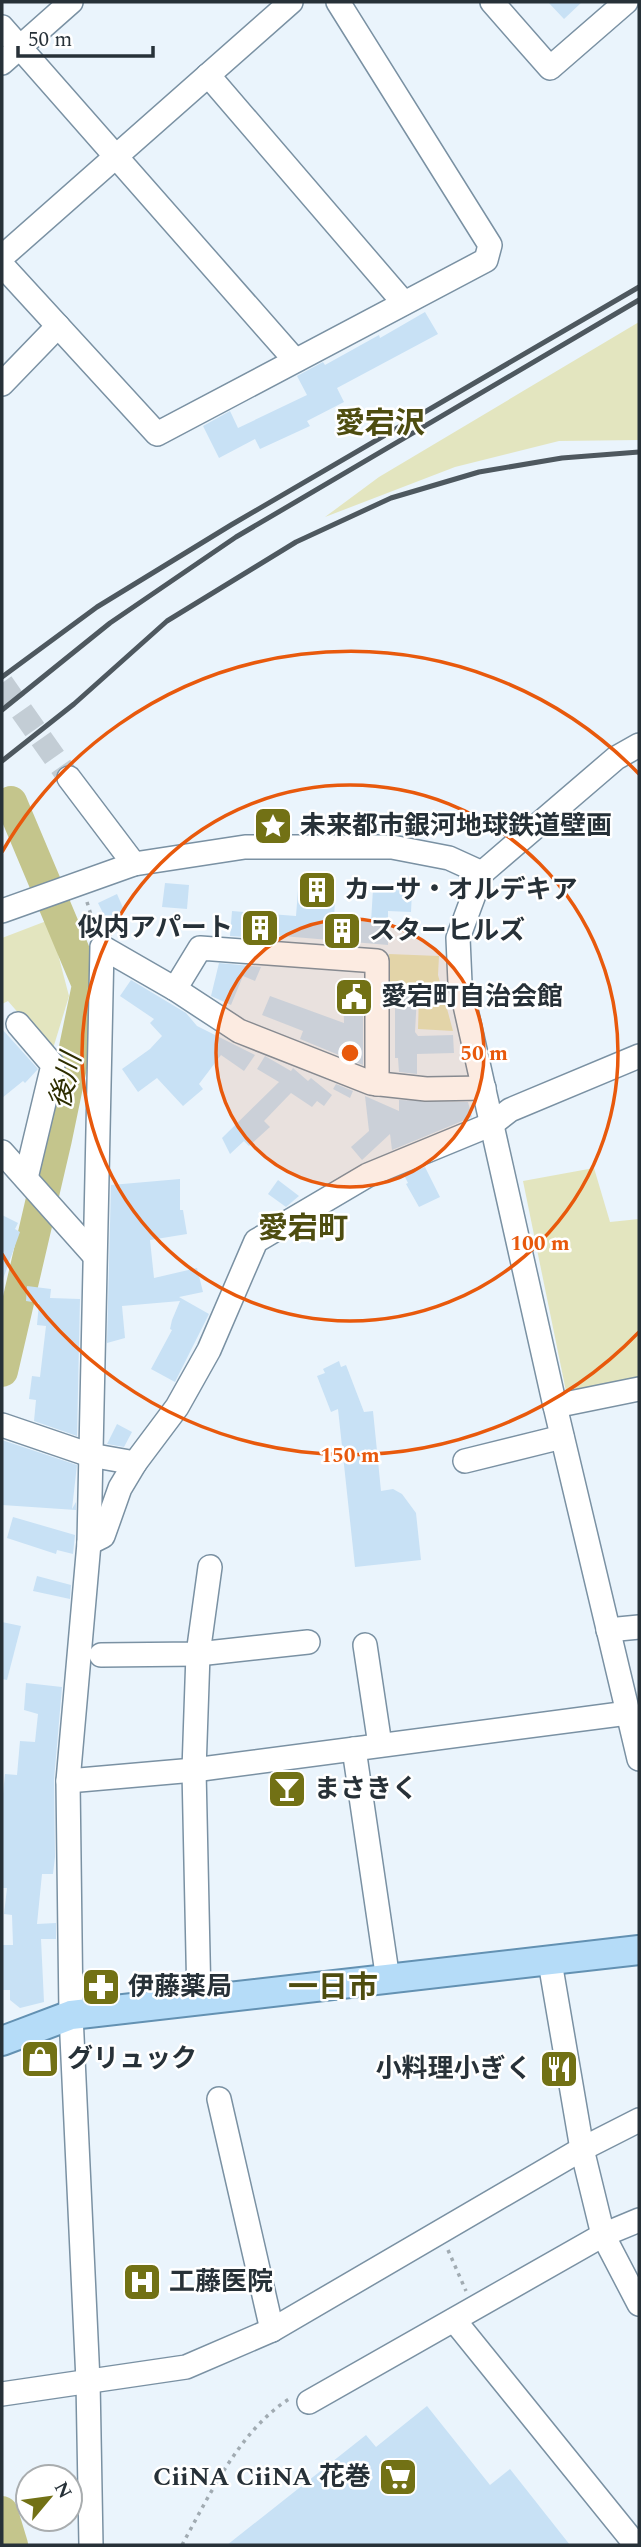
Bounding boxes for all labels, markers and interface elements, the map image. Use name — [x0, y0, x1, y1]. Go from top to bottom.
scale bar — [18, 14, 152, 58]
text: 50 m — [28, 24, 72, 56]
district label: 愛宕沢 — [335, 401, 425, 447]
place icon: 未来都市銀河地球鉄道壁画 — [252, 805, 294, 847]
place label: 未来都市銀河地球鉄道壁画 — [300, 806, 612, 846]
building icon: カーサ・オルデキア — [296, 869, 338, 911]
place label: カーサ・オルデキア — [344, 870, 577, 910]
building icon: 似内アパート — [239, 907, 281, 949]
place label: 似内アパート — [78, 908, 233, 948]
building icon: スターヒルズ — [321, 910, 363, 952]
place label: スターヒルズ — [369, 911, 525, 951]
public building icon: 愛宕町自治会館 — [333, 976, 375, 1018]
place label: 愛宕町自治会館 — [381, 977, 563, 1017]
text: 50 m — [460, 1038, 508, 1070]
centre of rings — [338, 1041, 362, 1065]
water label: 後川 — [39, 1046, 94, 1113]
district label: 愛宕町 — [258, 1206, 348, 1252]
text: 100 m — [510, 1228, 570, 1260]
text: 150 m — [320, 1440, 380, 1472]
bar icon: まさきく — [266, 1768, 308, 1810]
place label: まさきく — [314, 1769, 418, 1809]
district label: 一日市 — [288, 1965, 378, 2011]
pharmacy icon: 伊藤薬局 — [80, 1966, 122, 2008]
place label: 伊藤薬局 — [128, 1967, 232, 2007]
shop icon: グリュック — [19, 2038, 61, 2080]
place label: グリュック — [67, 2039, 197, 2079]
restaurant icon: 小料理小ぎく — [538, 2048, 580, 2090]
place label: 小料理小ぎく — [375, 2049, 532, 2089]
hospital icon: 工藤医院 — [121, 2261, 163, 2303]
place label: 工藤医院 — [169, 2262, 273, 2302]
supermarket icon: CiiNA CiiNA 花巻 — [377, 2456, 419, 2498]
place label: CiiNA CiiNA 花巻 — [153, 2457, 371, 2497]
north arrow — [14, 2463, 84, 2533]
text: N — [46, 2477, 79, 2504]

